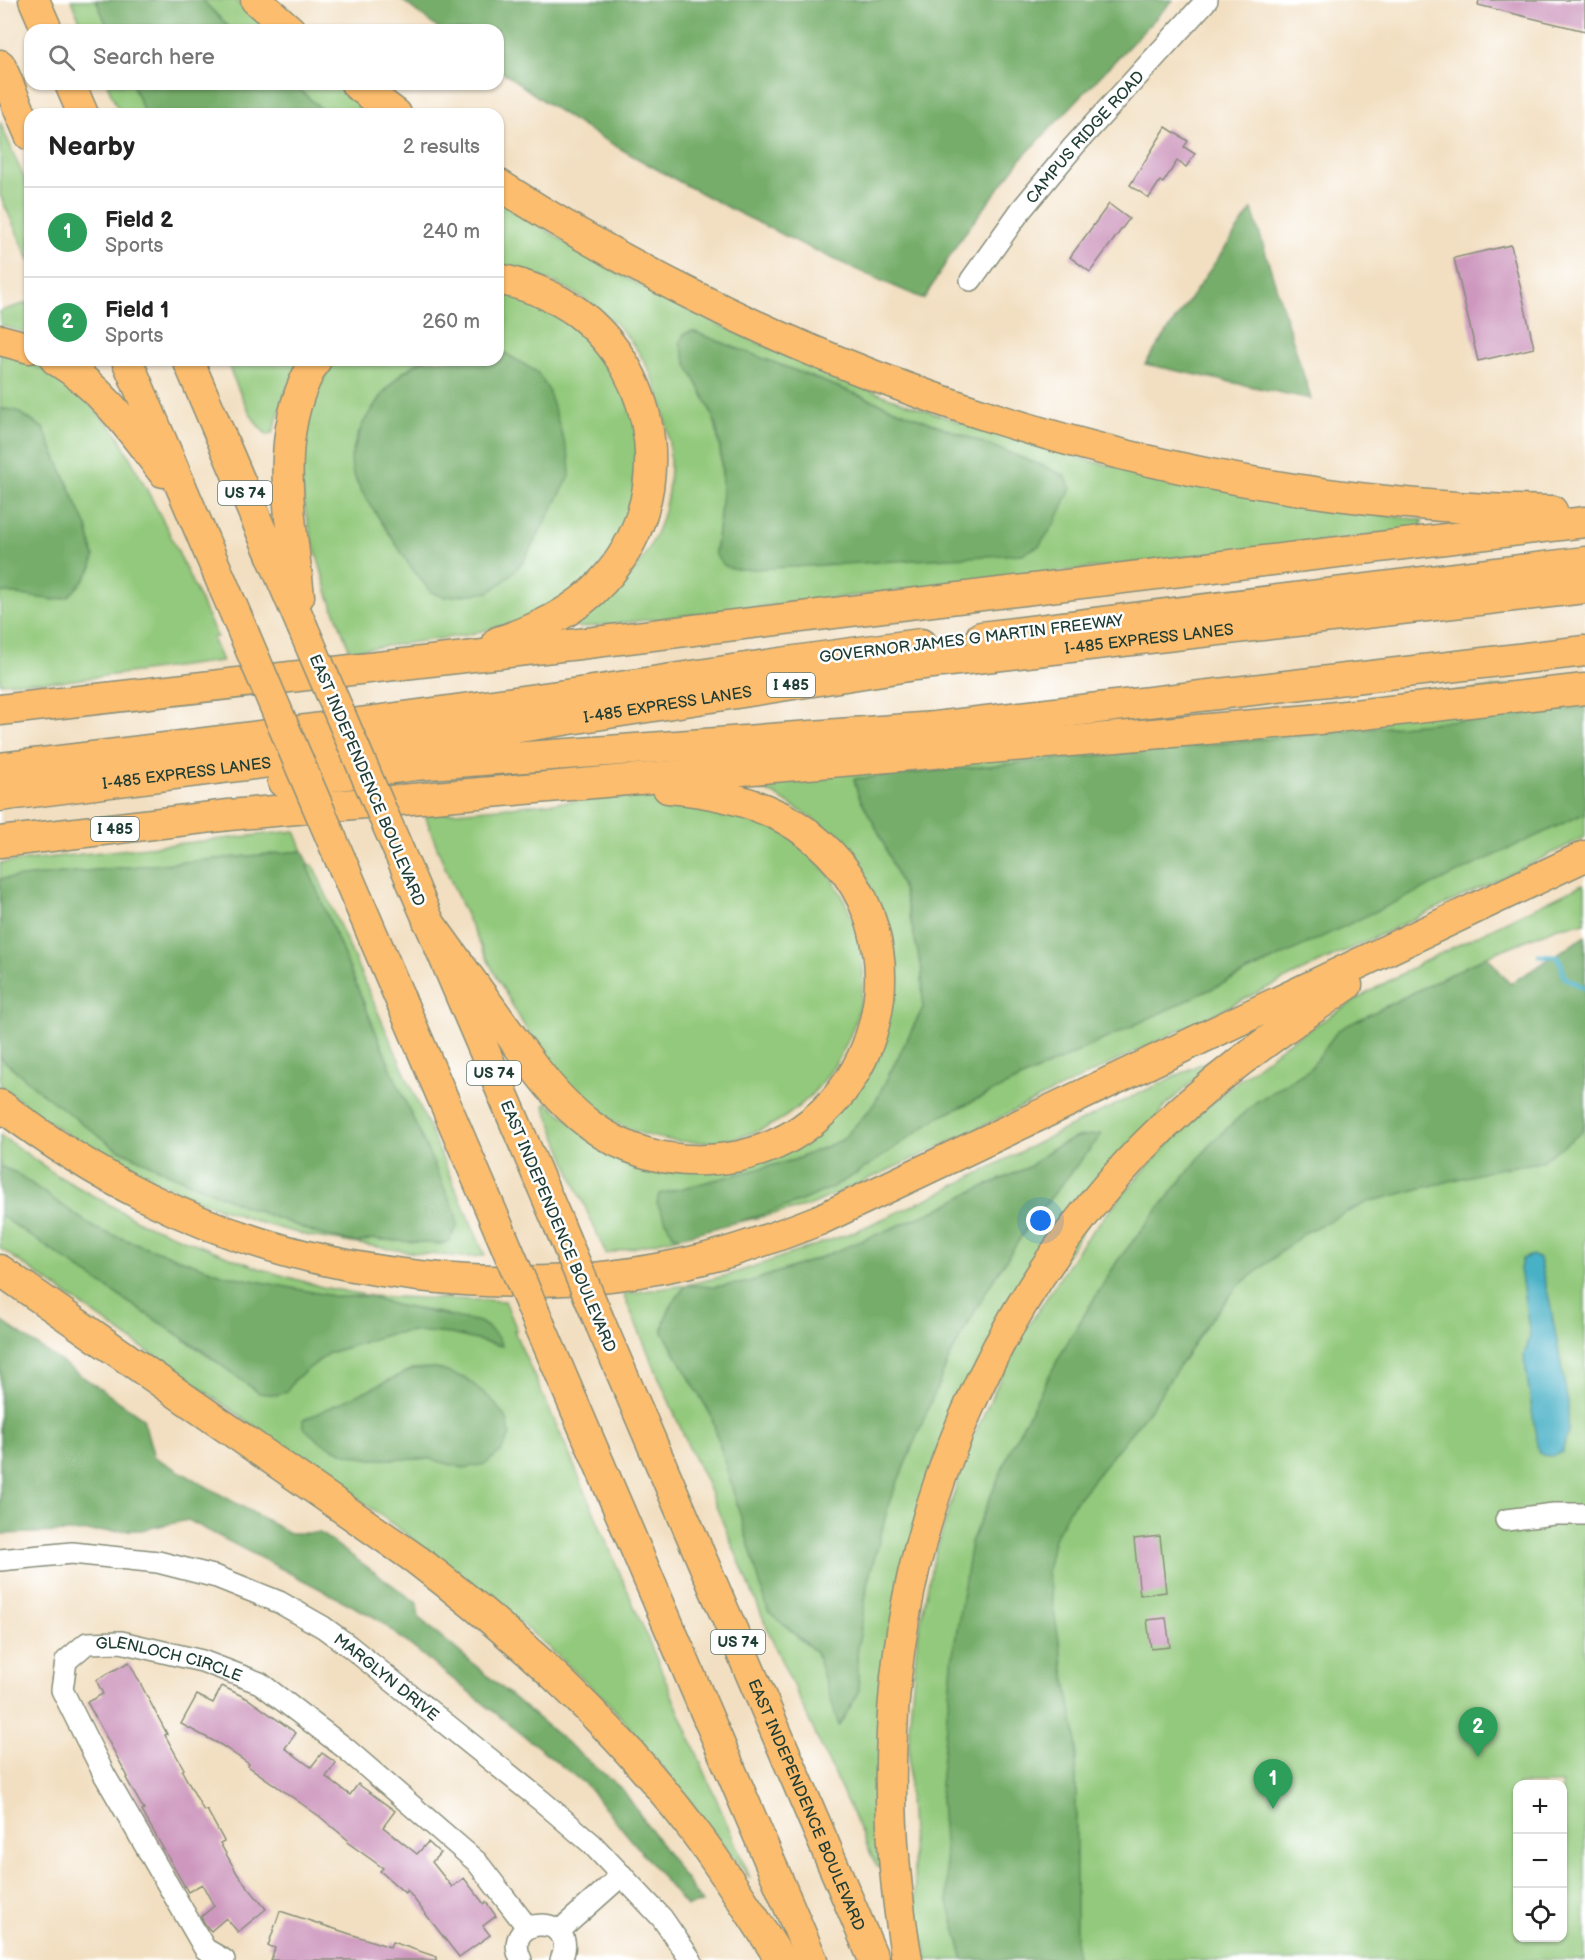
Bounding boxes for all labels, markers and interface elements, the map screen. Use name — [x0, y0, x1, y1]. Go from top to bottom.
search box — [24, 24, 504, 90]
icon: search — [45, 41, 78, 74]
text: Search here — [93, 44, 215, 71]
street label: CAMPUS RIDGE ROAD — [1022, 67, 1149, 208]
text: Nearby — [48, 132, 135, 163]
text: 2 results — [403, 135, 480, 159]
text: Field 2 — [105, 207, 173, 234]
text: 1 — [63, 220, 72, 244]
text: 240 m — [423, 220, 480, 244]
text: Sports — [105, 234, 163, 258]
text: Field 1 — [105, 297, 169, 324]
text: 2 — [62, 310, 73, 334]
text: 260 m — [422, 310, 480, 334]
text: Sports — [105, 324, 163, 348]
road number: US 74 — [218, 481, 272, 505]
street label: GOVERNOR JAMES G MARTIN FREEWAY — [818, 611, 1125, 668]
street label: I-485 EXPRESS LANES — [1064, 620, 1235, 659]
street label: EAST INDEPENDENCE BOULEVARD — [305, 652, 428, 909]
road number: I 485 — [767, 673, 815, 697]
street label: I-485 EXPRESS LANES — [582, 683, 753, 728]
street label: I-485 EXPRESS LANES — [101, 754, 272, 794]
road number: I 485 — [91, 817, 139, 841]
road number: US 74 — [467, 1061, 521, 1085]
street label: EAST INDEPENDENCE BOULEVARD — [496, 1098, 619, 1355]
your location — [1026, 1206, 1055, 1235]
street label: MARGLYN DRIVE — [330, 1630, 442, 1725]
road number: US 74 — [711, 1630, 765, 1654]
street label: GLENLOCH CIRCLE — [95, 1633, 244, 1686]
street label: EAST INDEPENDENCE BOULEVARD — [743, 1676, 868, 1934]
pin: 2 — [1458, 1708, 1498, 1757]
pin: 1 — [1254, 1760, 1292, 1809]
map controls — [1513, 1780, 1567, 1942]
button: + — [1513, 1780, 1567, 1834]
button: − — [1513, 1834, 1567, 1888]
button: locate — [1513, 1888, 1567, 1942]

